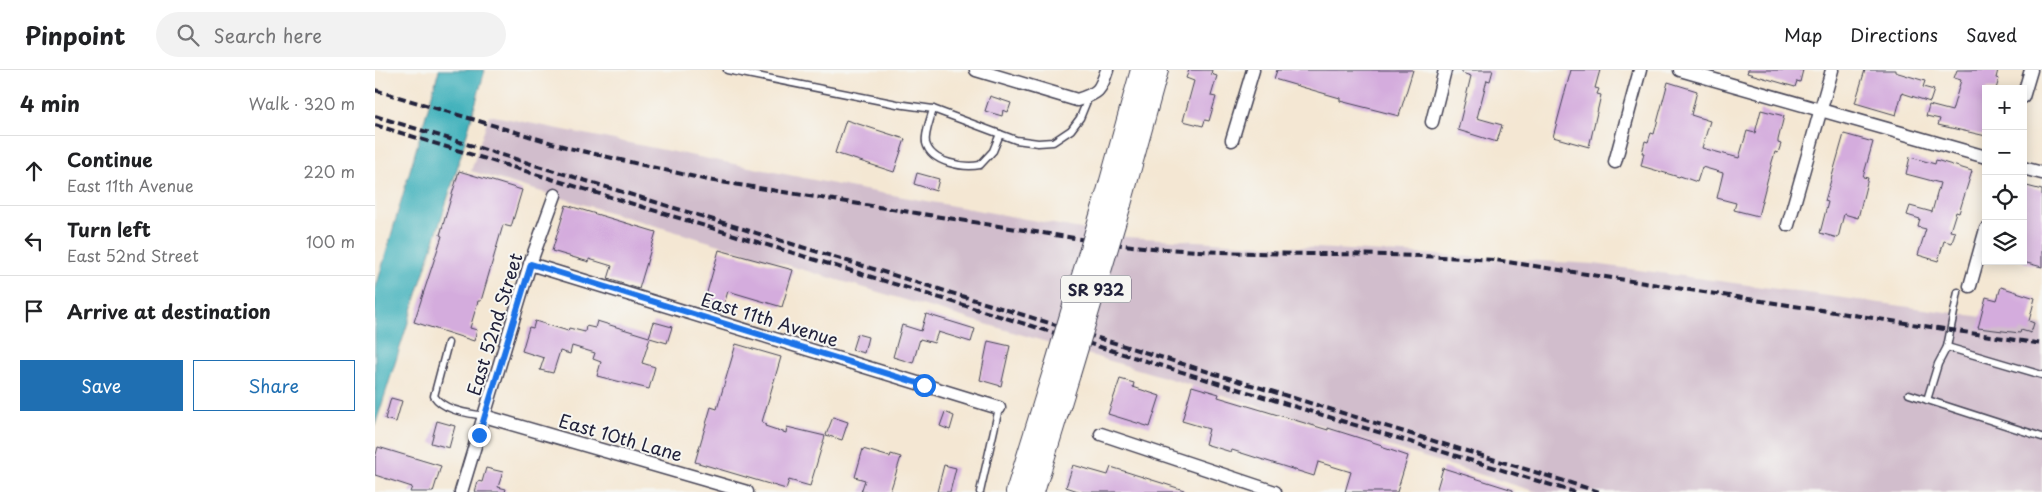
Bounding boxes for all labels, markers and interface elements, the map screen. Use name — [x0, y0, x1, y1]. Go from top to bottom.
search box — [156, 12, 506, 57]
text: Pinpoint — [25, 17, 126, 53]
icon: search — [174, 21, 202, 49]
text: Search here — [214, 21, 322, 49]
text: Map — [1784, 21, 1822, 48]
text: Directions — [1850, 21, 1938, 48]
text: Saved — [1966, 21, 2017, 48]
map controls — [1982, 85, 2027, 265]
button: + — [1982, 85, 2027, 130]
text: 4 min — [20, 87, 80, 119]
text: Walk · 320 m — [249, 91, 355, 115]
button: − — [1982, 130, 2027, 175]
text: Continue — [67, 145, 153, 173]
icon: ahead — [20, 157, 48, 185]
text: 220 m — [304, 159, 355, 183]
text: East 11th Avenue — [67, 173, 194, 197]
button: locate — [1982, 175, 2027, 220]
text: Turn left — [67, 215, 151, 243]
button: layers — [1982, 220, 2027, 265]
icon: left — [20, 227, 48, 255]
text: 100 m — [306, 229, 355, 253]
text: East 52nd Street — [67, 243, 199, 267]
street label: East 52nd Street — [459, 249, 529, 399]
road number: SR 932 — [1061, 275, 1131, 302]
street label: East 11th Avenue — [698, 285, 842, 353]
icon: arrive — [20, 297, 48, 325]
text: Arrive at destination — [67, 297, 271, 325]
button: Save — [20, 360, 183, 411]
button: Share — [193, 360, 355, 411]
route start — [913, 374, 936, 397]
street label: East 10th Lane — [556, 406, 686, 468]
route end — [468, 424, 491, 447]

